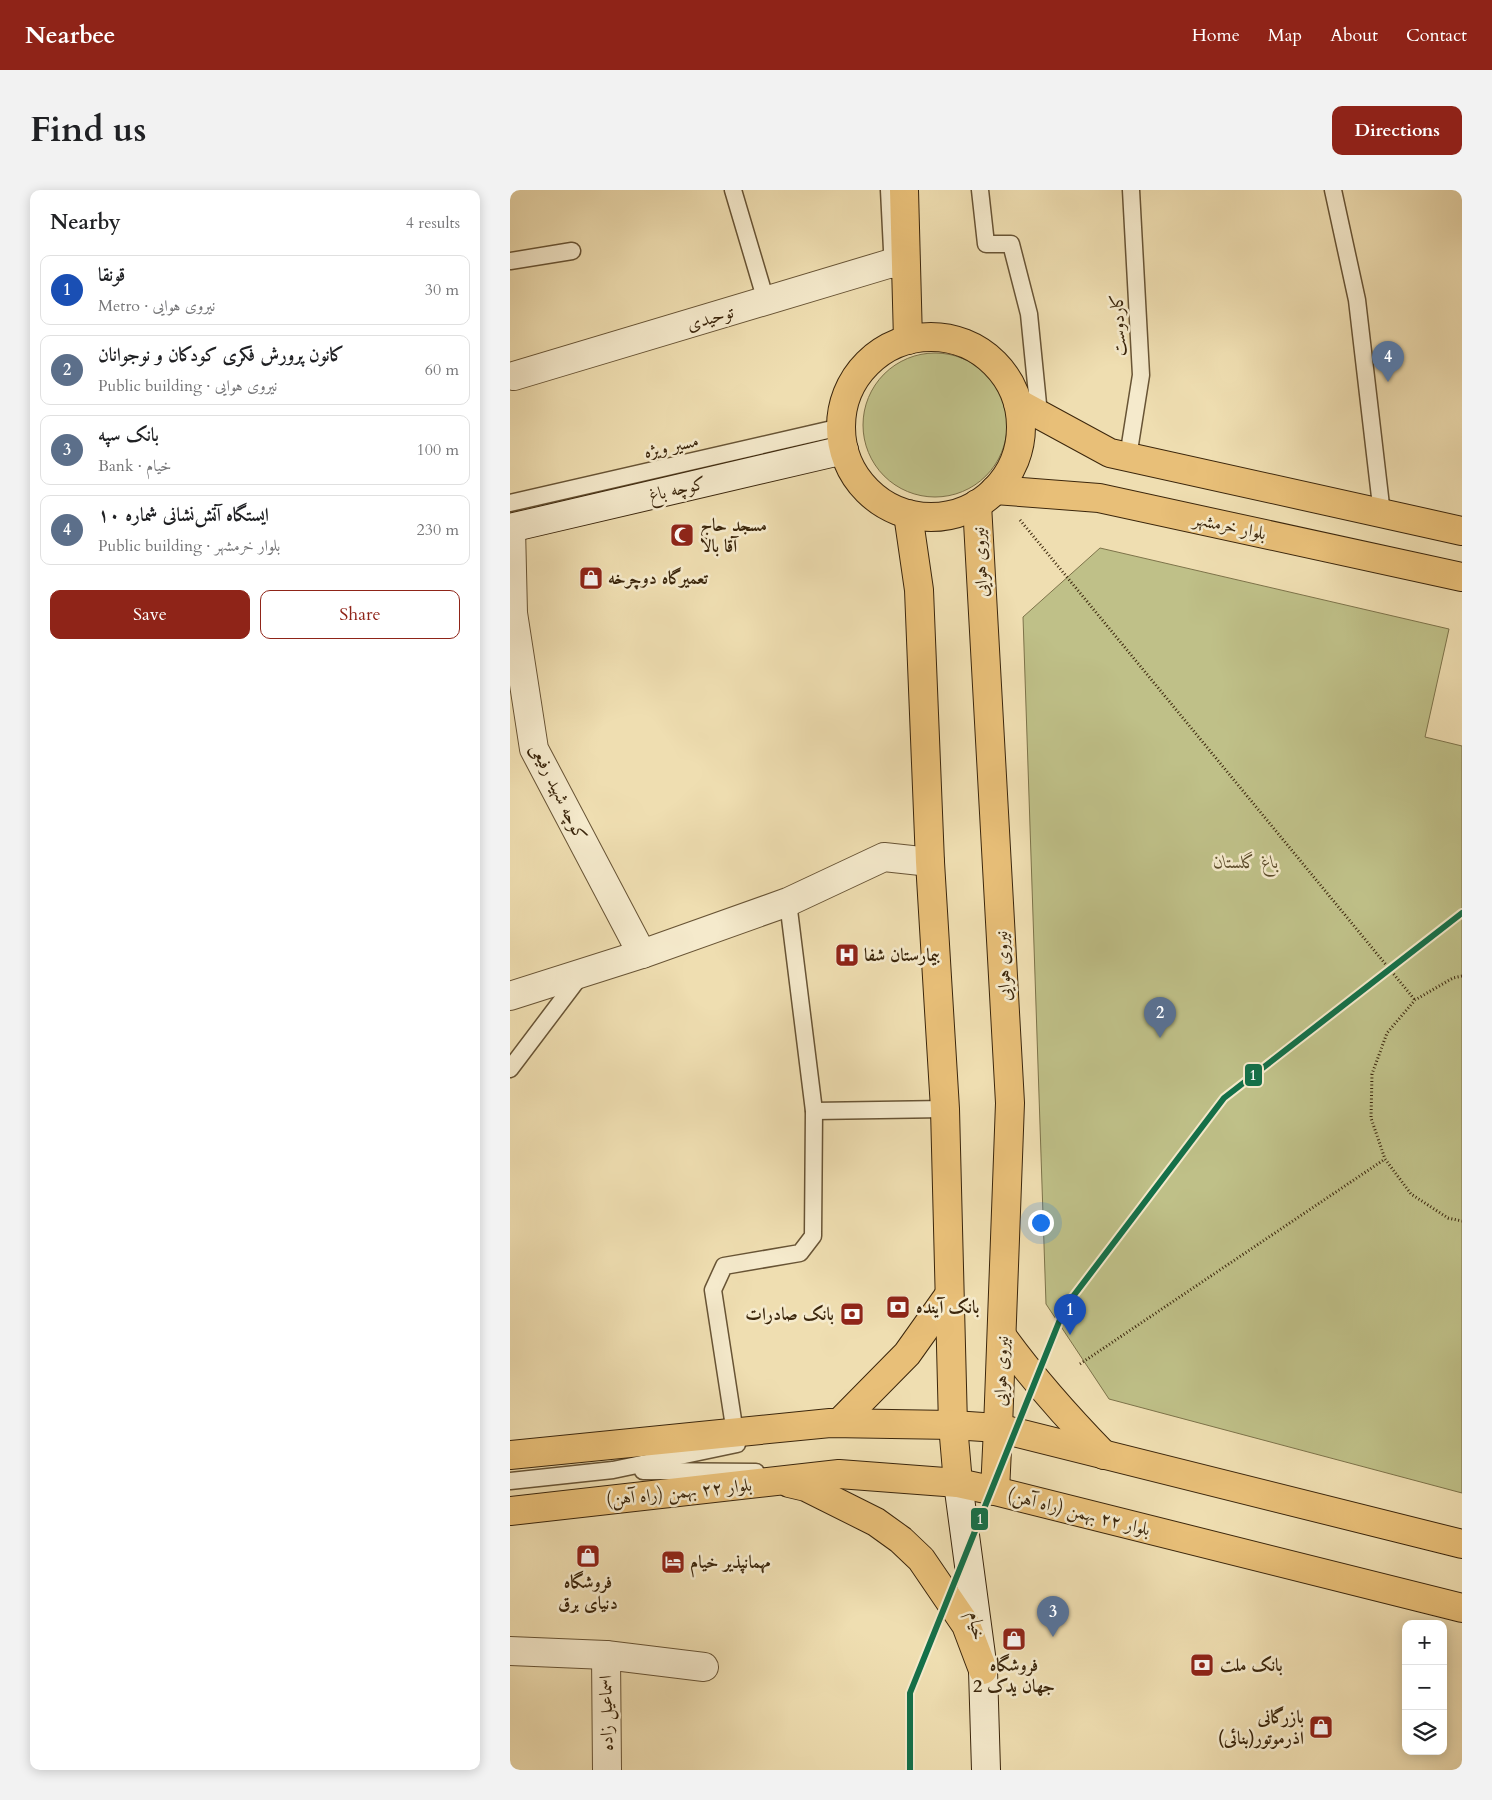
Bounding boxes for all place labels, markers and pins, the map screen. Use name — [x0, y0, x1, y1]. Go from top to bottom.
pin: 4 — [1372, 341, 1404, 382]
place label: مسجد حاج آقا بالا — [700, 513, 767, 559]
mosque icon: مسجد حاج آقا بالا — [669, 522, 695, 548]
shop icon: تعمیرگاه دوچرخه — [578, 565, 604, 591]
place label: تعمیرگاه دوچرخه — [608, 566, 708, 591]
hospital icon: بیمارستان شفا — [834, 942, 860, 968]
place label: بیمارستان شفا — [864, 943, 940, 968]
pin: 2 — [1144, 997, 1176, 1038]
bank icon: بانک آینده — [885, 1294, 911, 1320]
pin: 1 — [1054, 1294, 1086, 1335]
place label: بانک آینده — [916, 1295, 980, 1320]
bank icon: بانک صادرات — [839, 1301, 865, 1327]
place label: بانک صادرات — [745, 1302, 834, 1327]
shop icon: فروشگاه دنیای برق — [575, 1543, 601, 1569]
hotel icon: مهمانپذیر خیام — [660, 1549, 686, 1575]
place label: مهمانپذیر خیام — [690, 1550, 771, 1578]
place label: فروشگاه دنیای برق — [558, 1570, 618, 1616]
pin: 3 — [1037, 1596, 1069, 1637]
shop icon: فروشگاه جهان یدک 2 — [1001, 1626, 1027, 1652]
bank icon: بانک ملت — [1189, 1652, 1215, 1678]
place label: فروشگاه جهان یدک 2 — [973, 1653, 1055, 1699]
place label: بانک ملت — [1220, 1653, 1283, 1678]
place label: بازرگانی اذرموتور(بنائی) — [1218, 1705, 1304, 1751]
shop icon: بازرگانی اذرموتور(بنائی) — [1308, 1714, 1334, 1740]

